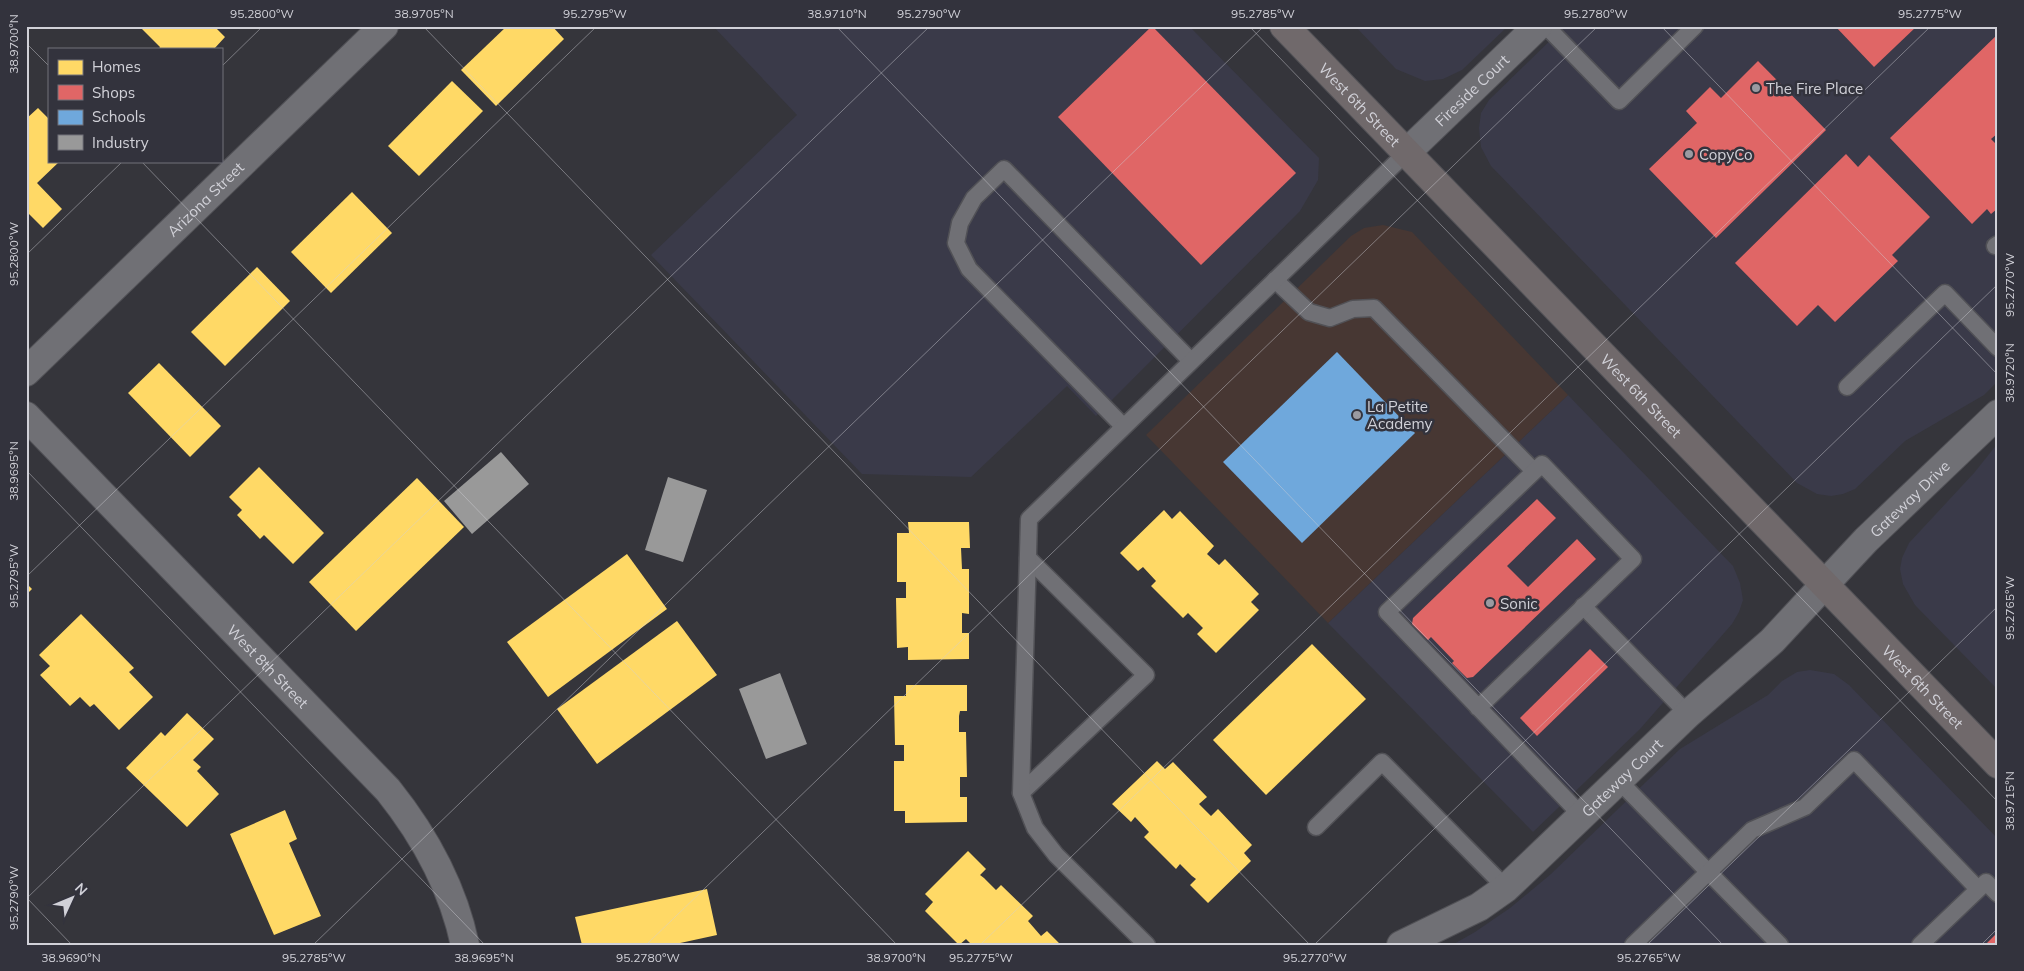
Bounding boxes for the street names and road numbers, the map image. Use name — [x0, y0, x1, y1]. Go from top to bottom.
street label: Fireside Court — [1430, 50, 1513, 130]
street label: West 6th Street — [1315, 59, 1405, 150]
street label: Arizona Street — [163, 158, 247, 240]
street label: West 6th Street — [1597, 350, 1686, 441]
street label: Gateway Drive — [1866, 456, 1953, 541]
street label: West 8th Street — [223, 620, 313, 712]
street label: West 6th Street — [1878, 641, 1968, 732]
street label: Gateway Court — [1577, 734, 1666, 820]

